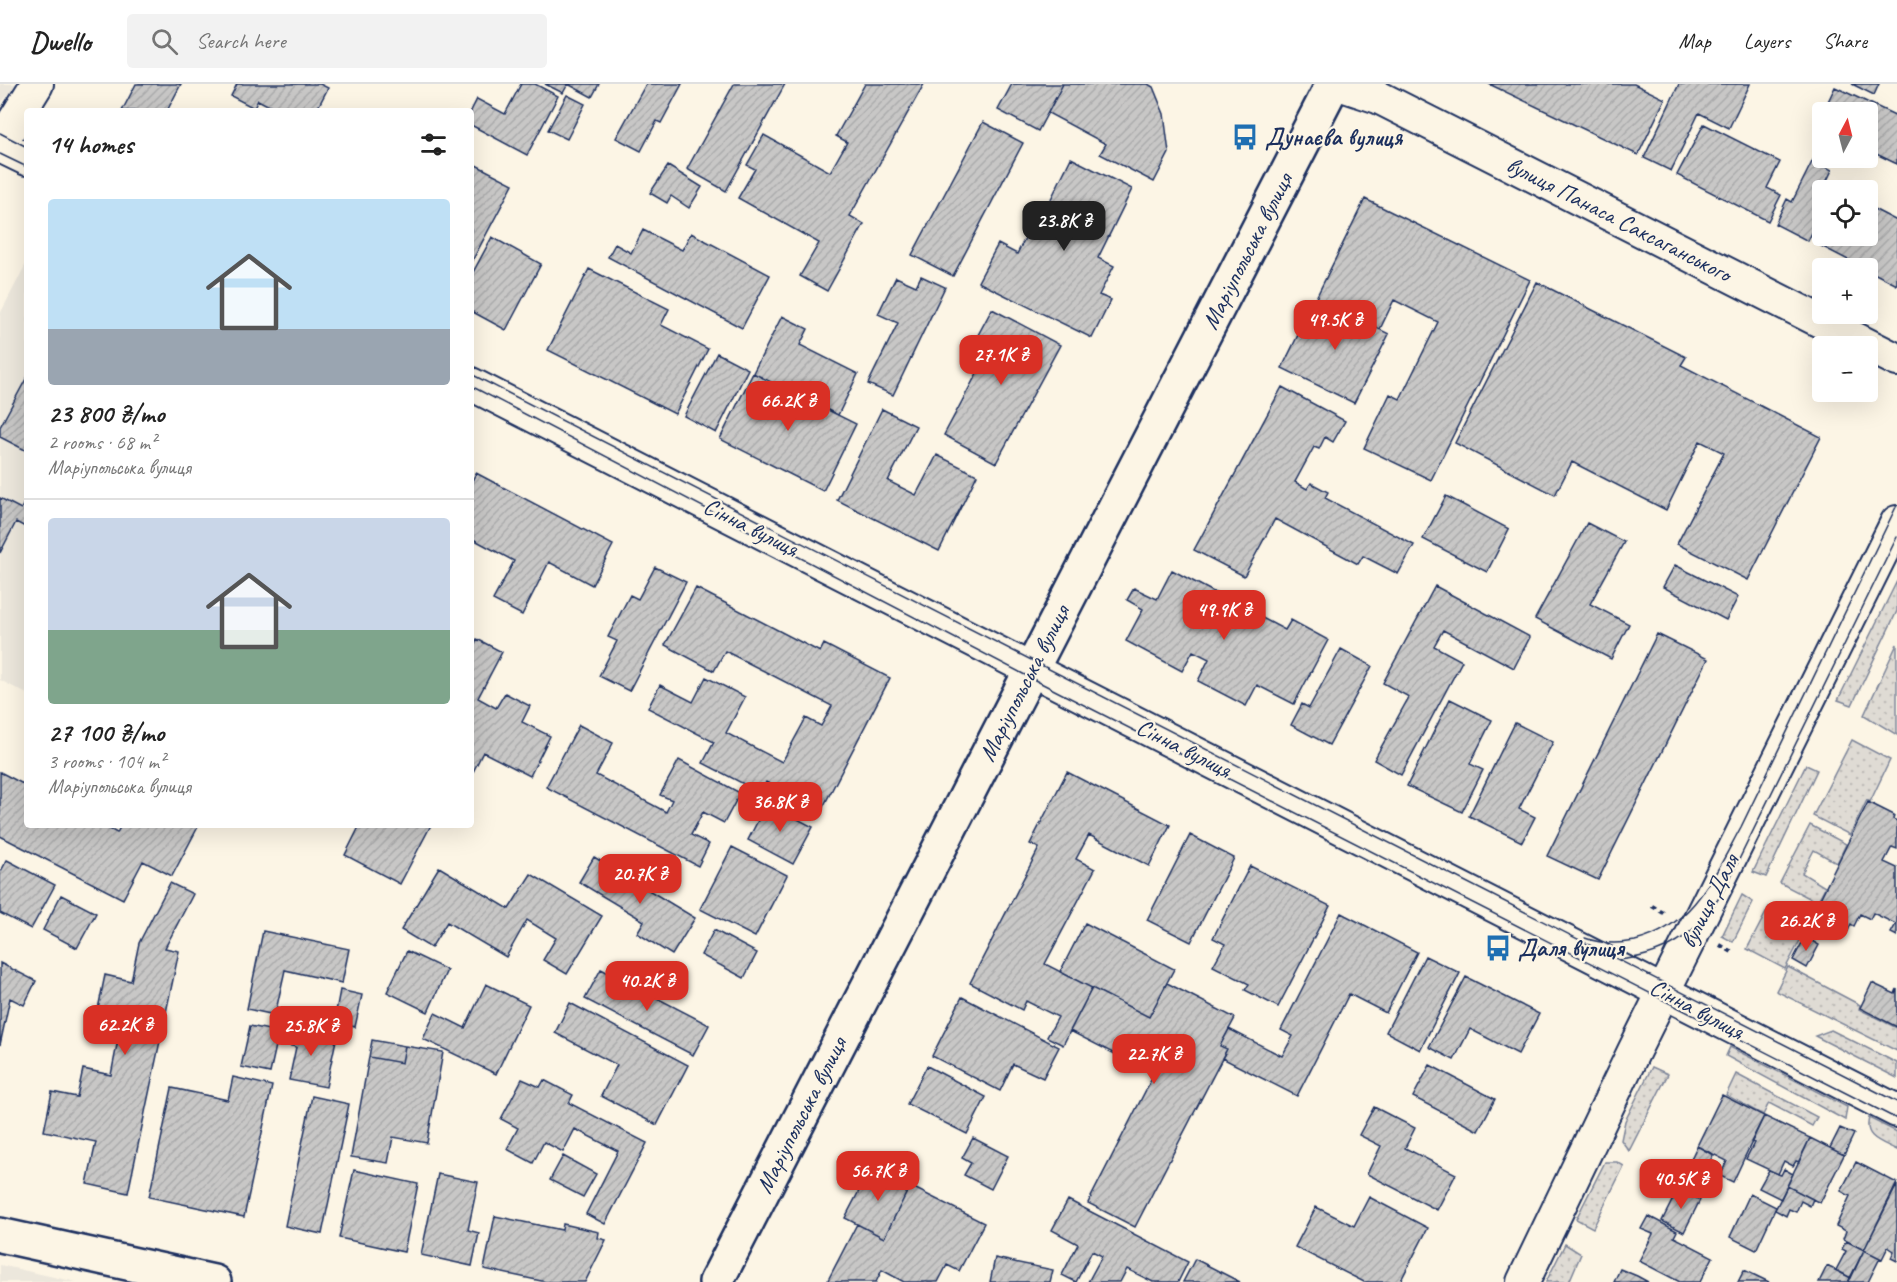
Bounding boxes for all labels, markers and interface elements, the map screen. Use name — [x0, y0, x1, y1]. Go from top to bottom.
search box — [127, 14, 547, 68]
text: Dwello — [30, 24, 91, 59]
icon: search — [148, 25, 181, 58]
text: Search here — [196, 27, 286, 55]
text: Map — [1678, 28, 1711, 54]
text: Layers — [1744, 28, 1790, 54]
text: Share — [1823, 28, 1867, 54]
north arrow — [1812, 102, 1878, 168]
map controls — [1812, 102, 1878, 402]
bus stop icon: Дунаєва вулиця — [1230, 122, 1260, 152]
place label: Дунаєва вулиця — [1265, 122, 1403, 152]
text: 14 homes — [48, 128, 133, 161]
icon: filters — [417, 128, 450, 161]
street label: вулиця Панаса Саксаганського — [1502, 149, 1739, 290]
street label: Маріупольська вулиця — [1195, 166, 1300, 334]
button: locate — [1812, 180, 1878, 246]
pin: 23.8K ₴ — [1009, 201, 1119, 252]
text: 23.8K ₴ — [1036, 208, 1092, 233]
icon: home — [195, 238, 303, 346]
button: + — [1812, 258, 1878, 324]
pin: 49.5K ₴ — [1280, 300, 1390, 351]
text: 49.5K ₴ — [1308, 307, 1362, 332]
pin: 27.1K ₴ — [946, 335, 1056, 386]
button: − — [1812, 336, 1878, 402]
text: 27.1K ₴ — [973, 342, 1029, 367]
pin: 66.2K ₴ — [733, 381, 843, 432]
text: 66.2K ₴ — [760, 388, 816, 413]
text: 23 800 ₴/mo — [48, 397, 164, 430]
text: 2 rooms · 68 m² — [48, 430, 156, 455]
text: Маріупольська вулиця — [48, 455, 191, 480]
street label: Сінна вулиця — [699, 490, 805, 564]
icon: home — [195, 557, 303, 665]
pin: 49.9K ₴ — [1169, 590, 1279, 641]
text: 49.9K ₴ — [1197, 597, 1251, 622]
street label: Маріупольська вулиця — [972, 598, 1077, 766]
street label: Сінна вулиця — [1132, 711, 1238, 785]
text: 27 100 ₴/mo — [48, 716, 164, 749]
text: 3 rooms · 104 m² — [48, 749, 165, 774]
text: Маріупольська вулиця — [48, 774, 191, 799]
pin: 36.8K ₴ — [725, 782, 835, 833]
text: 36.8K ₴ — [752, 789, 808, 814]
street label: вулиця Даля — [1673, 848, 1746, 953]
pin: 20.7K ₴ — [585, 854, 695, 905]
text: 20.7K ₴ — [612, 861, 668, 886]
pin: 26.2K ₴ — [1751, 901, 1861, 952]
text: 26.2K ₴ — [1778, 908, 1834, 933]
bus stop icon: Даля вулиця — [1483, 933, 1513, 963]
place label: Даля вулиця — [1518, 933, 1626, 963]
pin: 40.2K ₴ — [592, 961, 702, 1012]
text: 40.2K ₴ — [619, 968, 675, 993]
street label: Сінна вулиця — [1645, 972, 1750, 1047]
pin: 62.2K ₴ — [70, 1005, 180, 1056]
pin: 25.8K ₴ — [256, 1006, 366, 1057]
text: 62.2K ₴ — [97, 1012, 153, 1037]
text: 25.8K ₴ — [284, 1013, 338, 1038]
street label: Маріупольська вулиця — [749, 1030, 854, 1198]
pin: 22.7K ₴ — [1099, 1034, 1209, 1085]
text: 22.7K ₴ — [1126, 1041, 1182, 1066]
pin: 56.7K ₴ — [823, 1151, 933, 1202]
text: 56.7K ₴ — [850, 1158, 906, 1183]
pin: 40.5K ₴ — [1626, 1159, 1736, 1210]
text: 40.5K ₴ — [1654, 1166, 1708, 1191]

